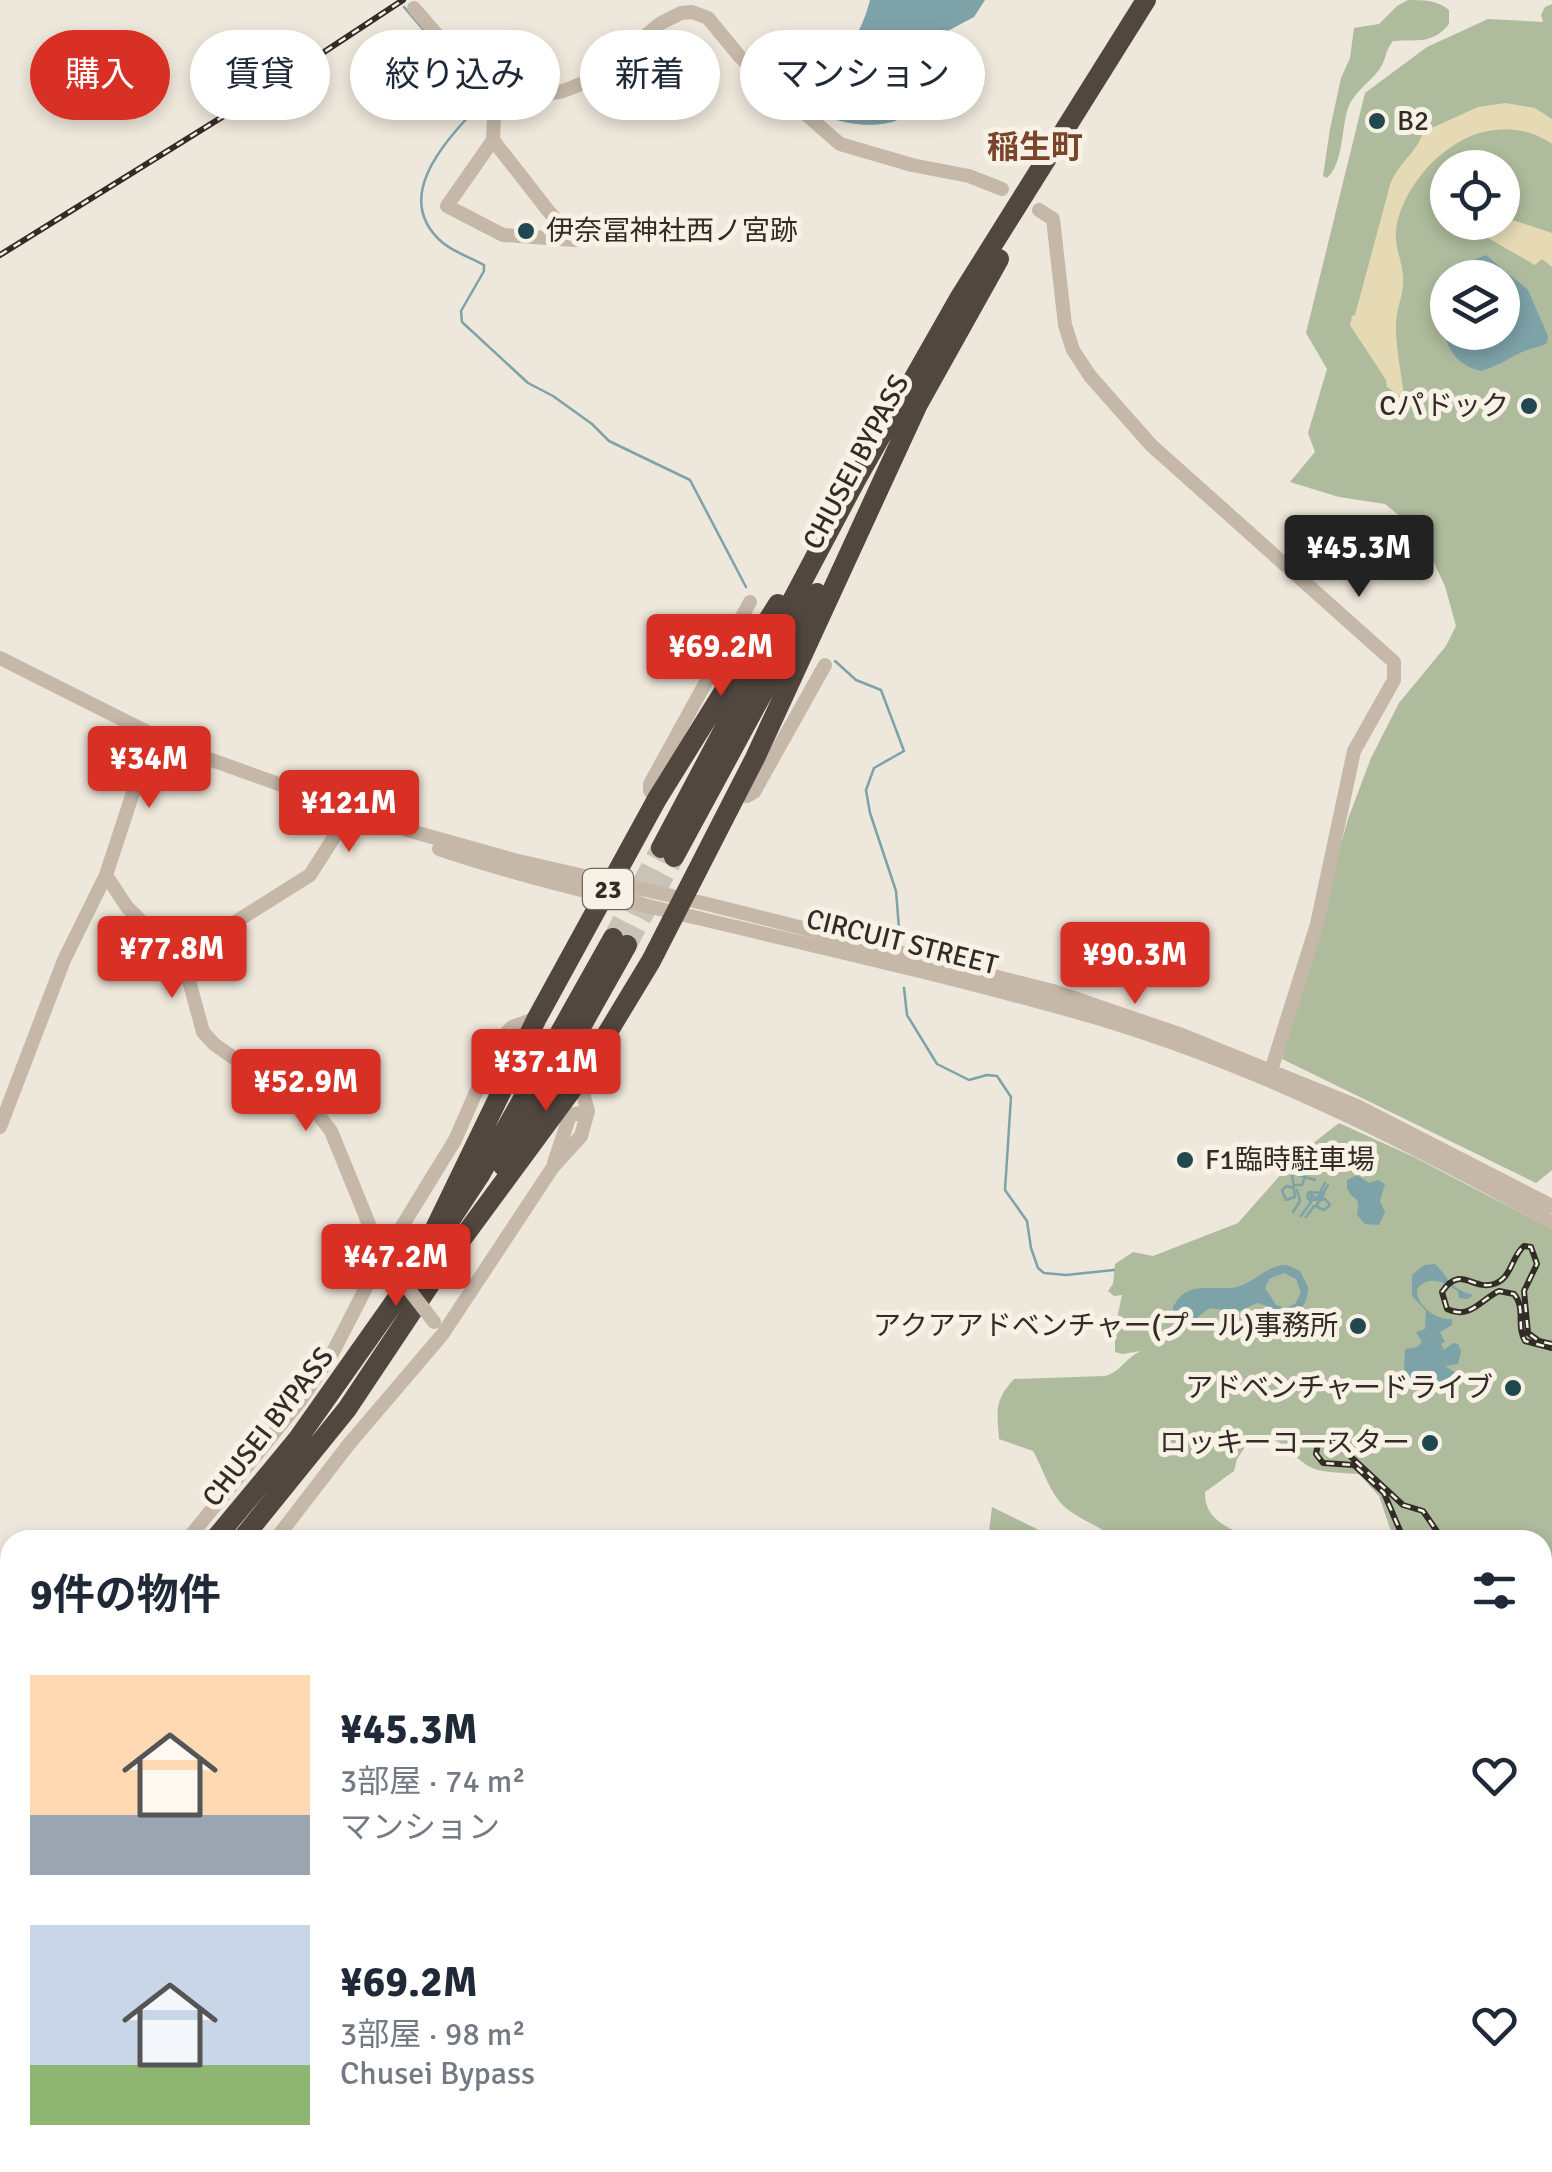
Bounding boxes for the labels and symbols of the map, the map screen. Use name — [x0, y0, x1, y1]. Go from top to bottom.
place label: B2 — [1397, 104, 1429, 138]
marker: B2 — [1366, 110, 1388, 132]
district label: 稲生町 — [987, 128, 1083, 167]
place label: 伊奈冨神社西ノ宮跡 — [546, 214, 798, 248]
marker: 伊奈冨神社西ノ宮跡 — [515, 220, 537, 242]
street label: CHUSEI BYPASS — [796, 369, 916, 555]
place label: Cパドック — [1379, 389, 1509, 423]
marker: Cパドック — [1518, 395, 1540, 417]
pin: ¥45.3M — [1278, 515, 1440, 600]
pin: ¥69.2M — [640, 614, 802, 699]
pin: ¥34M — [90, 726, 208, 811]
pin: ¥121M — [279, 770, 419, 855]
road number: 23 — [583, 869, 633, 909]
street label: CIRCUIT STREET — [803, 902, 1001, 982]
pin: ¥77.8M — [91, 916, 253, 1001]
pin: ¥90.3M — [1054, 922, 1216, 1007]
pin: ¥37.1M — [465, 1029, 627, 1114]
pin: ¥52.9M — [225, 1049, 387, 1134]
place label: F1臨時駐車場 — [1205, 1143, 1375, 1177]
marker: F1臨時駐車場 — [1174, 1149, 1196, 1171]
pin: ¥47.2M — [315, 1224, 477, 1309]
place label: アクアアドベンチャー(プール)事務所 — [873, 1309, 1338, 1343]
marker: アクアアドベンチャー(プール)事務所 — [1347, 1315, 1369, 1337]
street label: CHUSEI BYPASS — [195, 1340, 341, 1514]
place label: アドベンチャードライブ — [1185, 1371, 1493, 1405]
marker: アドベンチャードライブ — [1502, 1377, 1524, 1399]
place label: ロッキーコースター — [1159, 1426, 1410, 1460]
marker: ロッキーコースター — [1419, 1432, 1441, 1454]

